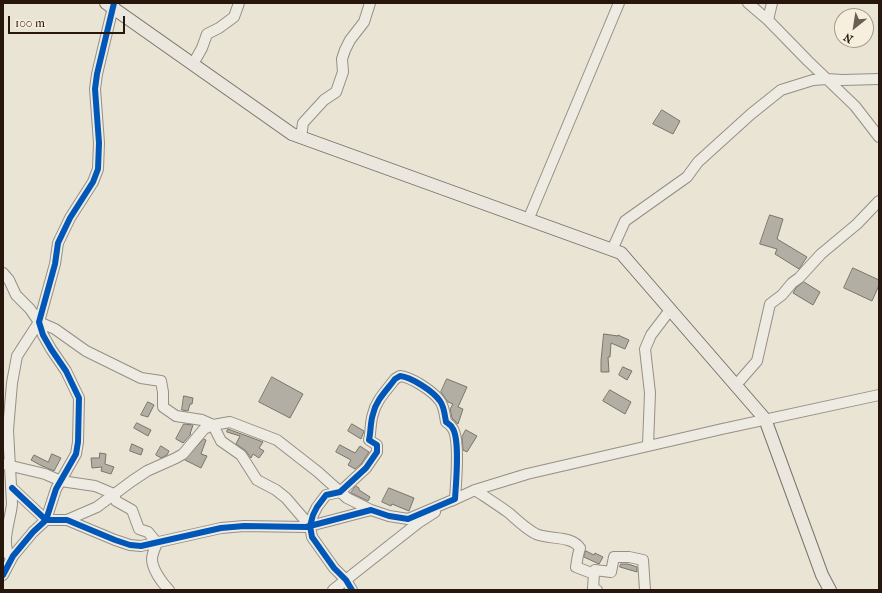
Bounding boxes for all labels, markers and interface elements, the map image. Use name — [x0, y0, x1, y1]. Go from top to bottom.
scale bar — [10, 8, 127, 34]
north arrow — [834, 8, 874, 48]
text: 100 m — [15, 16, 45, 30]
text: N — [841, 30, 855, 46]

